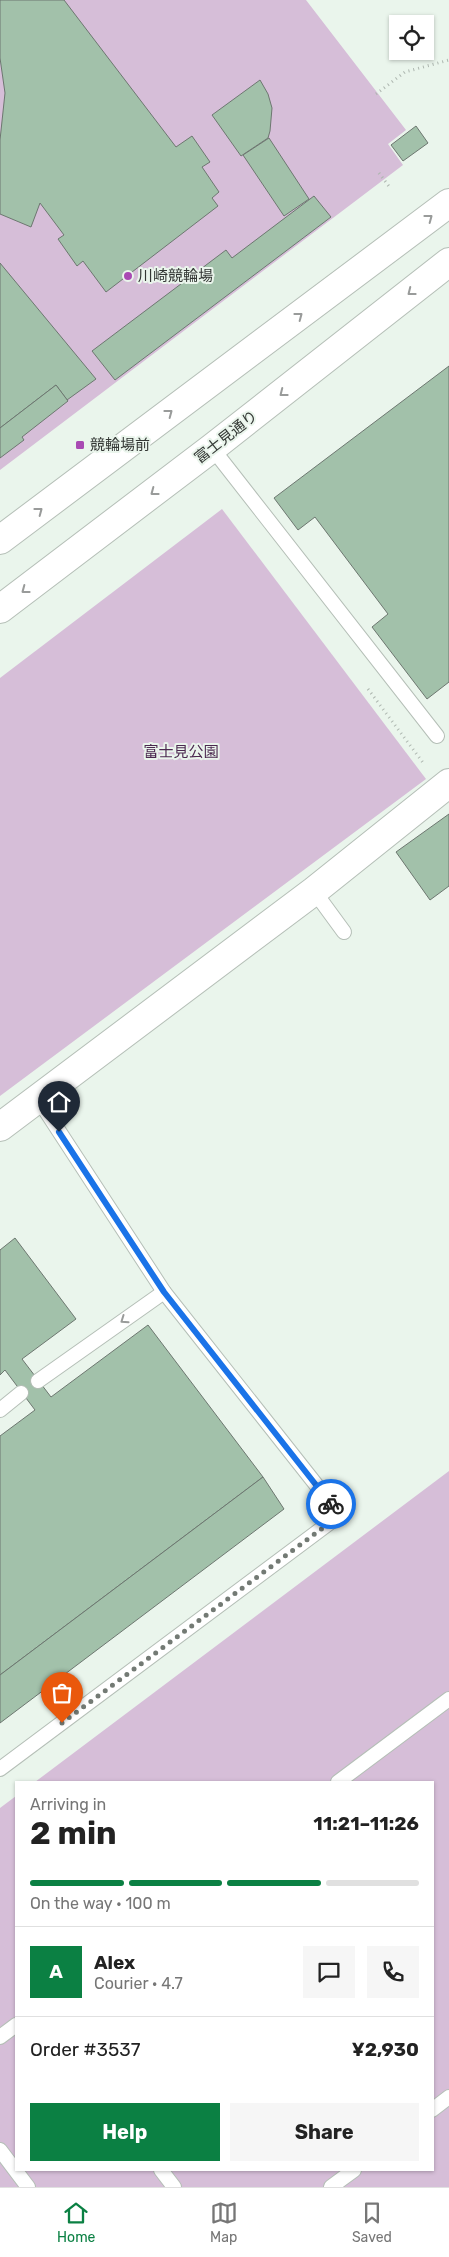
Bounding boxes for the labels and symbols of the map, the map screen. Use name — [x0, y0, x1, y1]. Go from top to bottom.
one-way arrow — [423, 215, 433, 224]
place label: 川崎競輪場 — [138, 267, 213, 285]
marker: 川崎競輪場 — [122, 270, 134, 282]
one-way arrow — [408, 287, 417, 295]
one-way arrow — [293, 313, 302, 321]
one-way arrow — [280, 387, 289, 395]
street label: 富士見通り — [191, 407, 261, 467]
one-way arrow — [163, 411, 172, 419]
place label: 競輪場前 — [90, 436, 150, 454]
marker: 競輪場前 — [74, 439, 86, 451]
one-way arrow — [150, 486, 160, 495]
one-way arrow — [33, 508, 43, 517]
one-way arrow — [21, 584, 31, 593]
park label: 富士見公園 — [143, 743, 219, 761]
pin — [38, 1081, 80, 1132]
one-way arrow — [121, 1314, 130, 1323]
courier — [306, 1479, 356, 1529]
pin — [41, 1672, 83, 1723]

